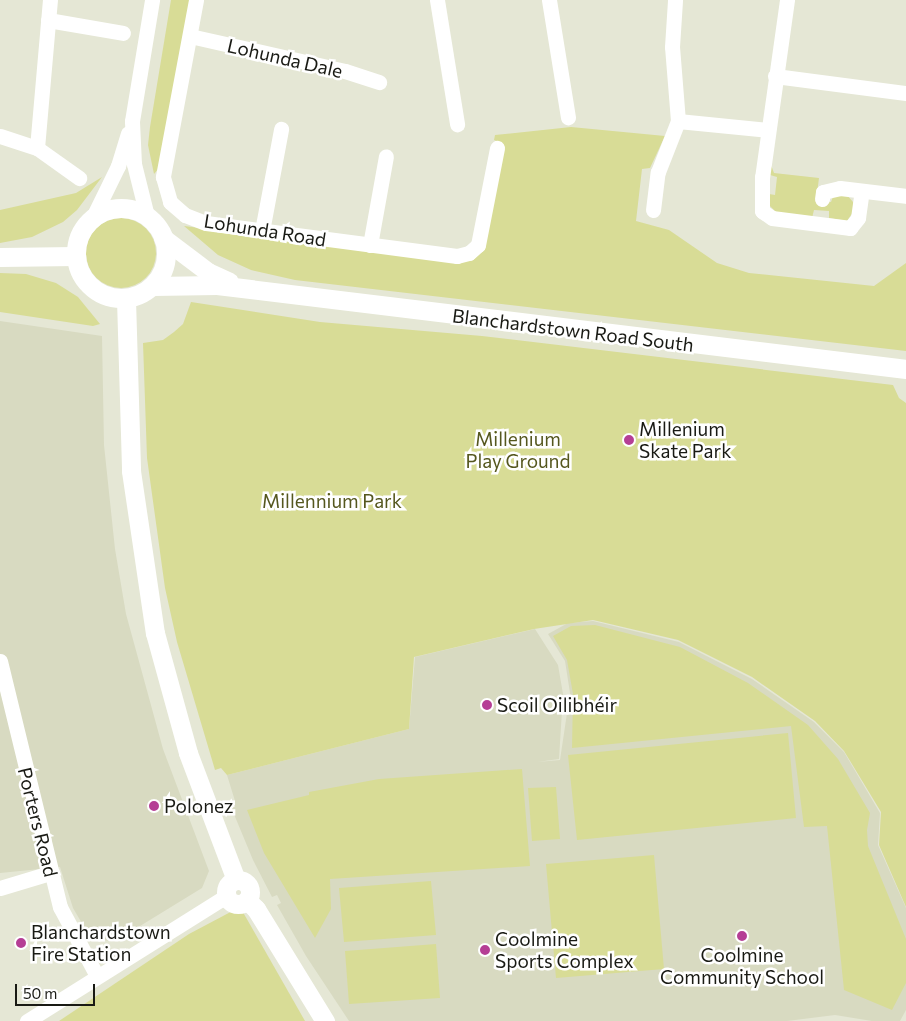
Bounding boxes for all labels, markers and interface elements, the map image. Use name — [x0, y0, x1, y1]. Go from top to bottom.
street label: Lohunda Dale — [225, 34, 345, 82]
street label: Lohunda Road — [202, 209, 328, 251]
street label: Blanchardstown Road South — [451, 304, 695, 356]
place label: Millenium Skate Park — [639, 418, 731, 462]
park label: Millenium Play Ground — [466, 428, 570, 472]
marker: Millenium Skate Park — [623, 434, 635, 446]
park label: Millennium Park — [262, 490, 402, 512]
place label: Scoil Oilibhéir — [497, 694, 617, 716]
marker: Scoil Oilibhéir — [481, 699, 493, 711]
street label: Porters Road — [13, 765, 63, 879]
place label: Polonez — [164, 795, 233, 817]
marker: Polonez — [148, 800, 160, 812]
place label: Blanchardstown Fire Station — [31, 921, 171, 965]
place label: Coolmine Sports Complex — [495, 928, 634, 972]
marker: Coolmine Community School — [736, 930, 748, 942]
marker: Blanchardstown Fire Station — [15, 937, 27, 949]
marker: Coolmine Sports Complex — [479, 944, 491, 956]
place label: Coolmine Community School — [660, 944, 824, 988]
scale bar — [18, 974, 98, 1006]
text: 50 m — [23, 984, 57, 1002]

